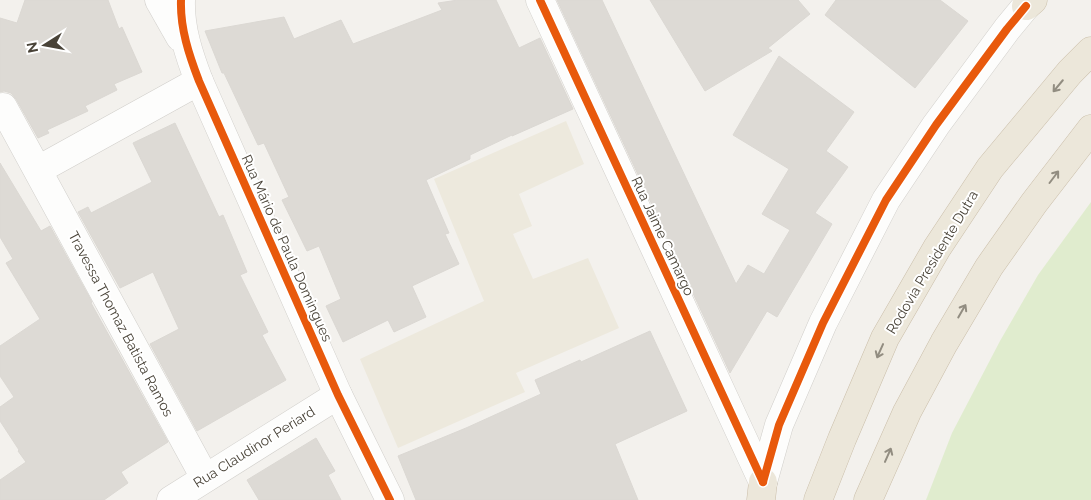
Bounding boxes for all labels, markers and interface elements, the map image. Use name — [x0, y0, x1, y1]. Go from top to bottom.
north arrow — [20, 20, 70, 70]
text: N — [23, 41, 41, 54]
one-way arrow — [1052, 80, 1063, 93]
street label: Rua Mário de Paula Domingues — [238, 152, 336, 344]
one-way arrow — [1049, 170, 1059, 184]
street label: Rua Jaime Camargo — [628, 174, 698, 298]
street label: Rodovia Presidente Dutra — [883, 188, 981, 336]
street label: Travessa Thomaz Batista Ramos — [65, 229, 177, 419]
one-way arrow — [958, 305, 968, 319]
one-way arrow — [874, 343, 884, 358]
street label: Rua Claudinor Periard — [190, 403, 318, 491]
one-way arrow — [883, 448, 893, 463]

